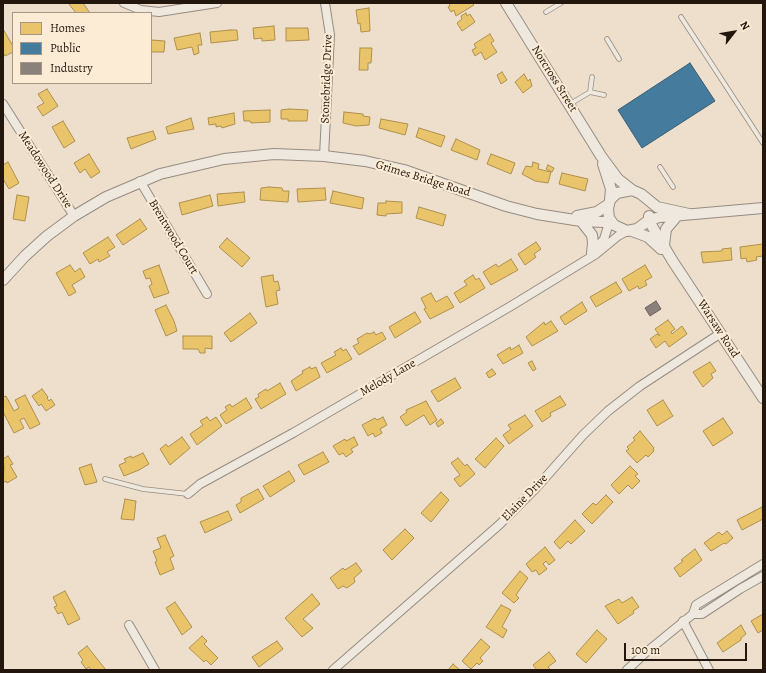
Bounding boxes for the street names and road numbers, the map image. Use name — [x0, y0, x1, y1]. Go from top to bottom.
street label: Stonebridge Drive — [318, 34, 336, 124]
street label: Norcross Street — [528, 43, 580, 115]
street label: Meadowood Drive — [15, 129, 75, 211]
street label: Grimes Bridge Road — [374, 158, 472, 200]
street label: Brentwood Court — [145, 197, 201, 277]
street label: Warsaw Road — [694, 297, 742, 361]
street label: Melody Lane — [358, 356, 418, 400]
street label: Elaine Drive — [499, 471, 551, 525]

